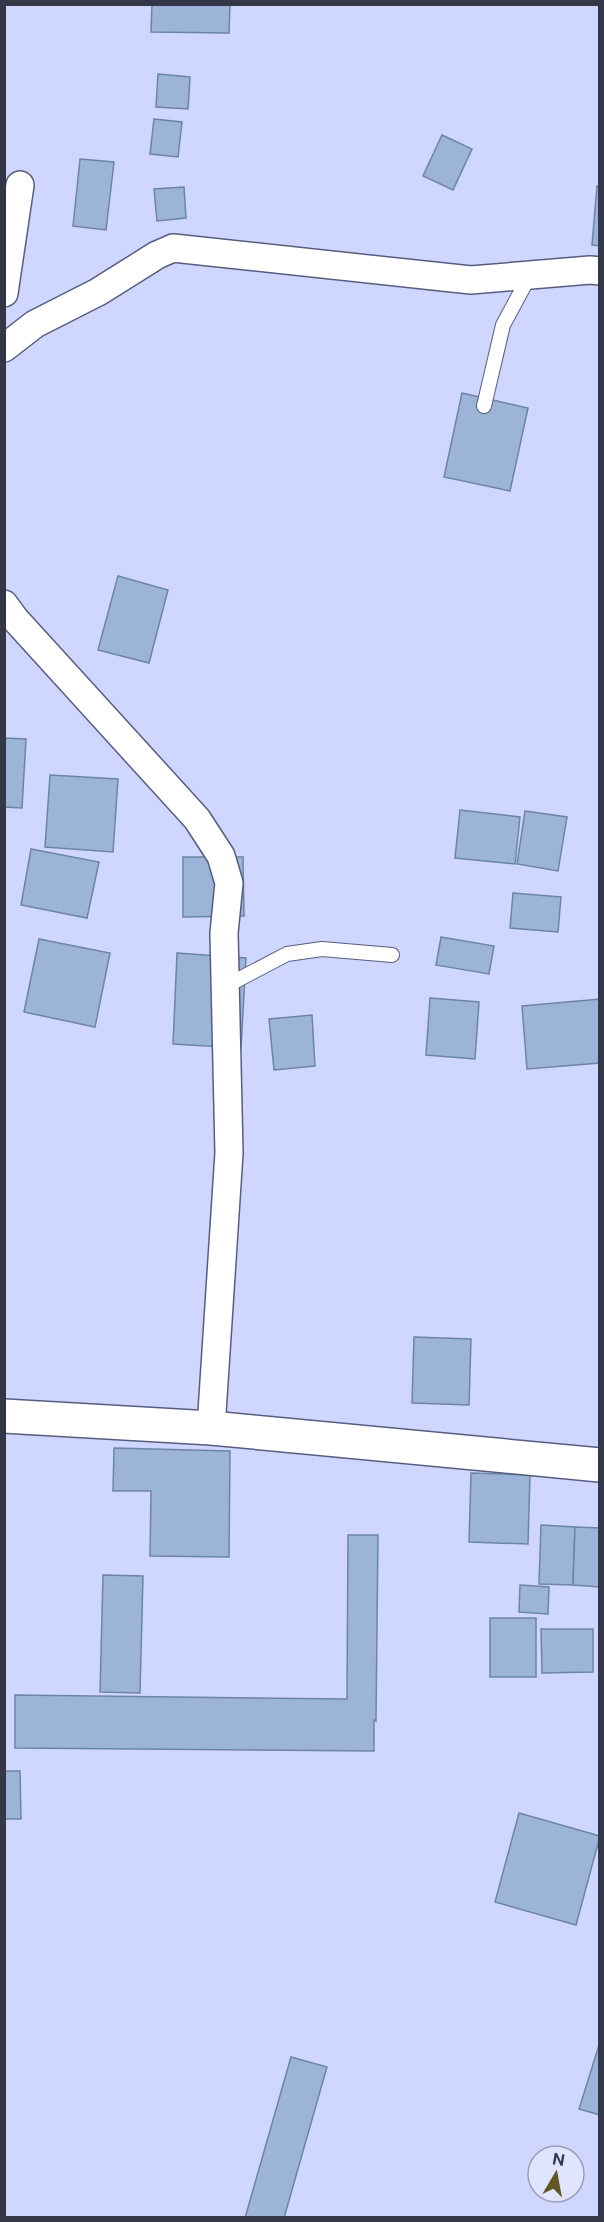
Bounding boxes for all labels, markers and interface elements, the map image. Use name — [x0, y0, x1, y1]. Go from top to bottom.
north arrow — [526, 2144, 586, 2204]
text: N — [551, 2149, 566, 2170]

